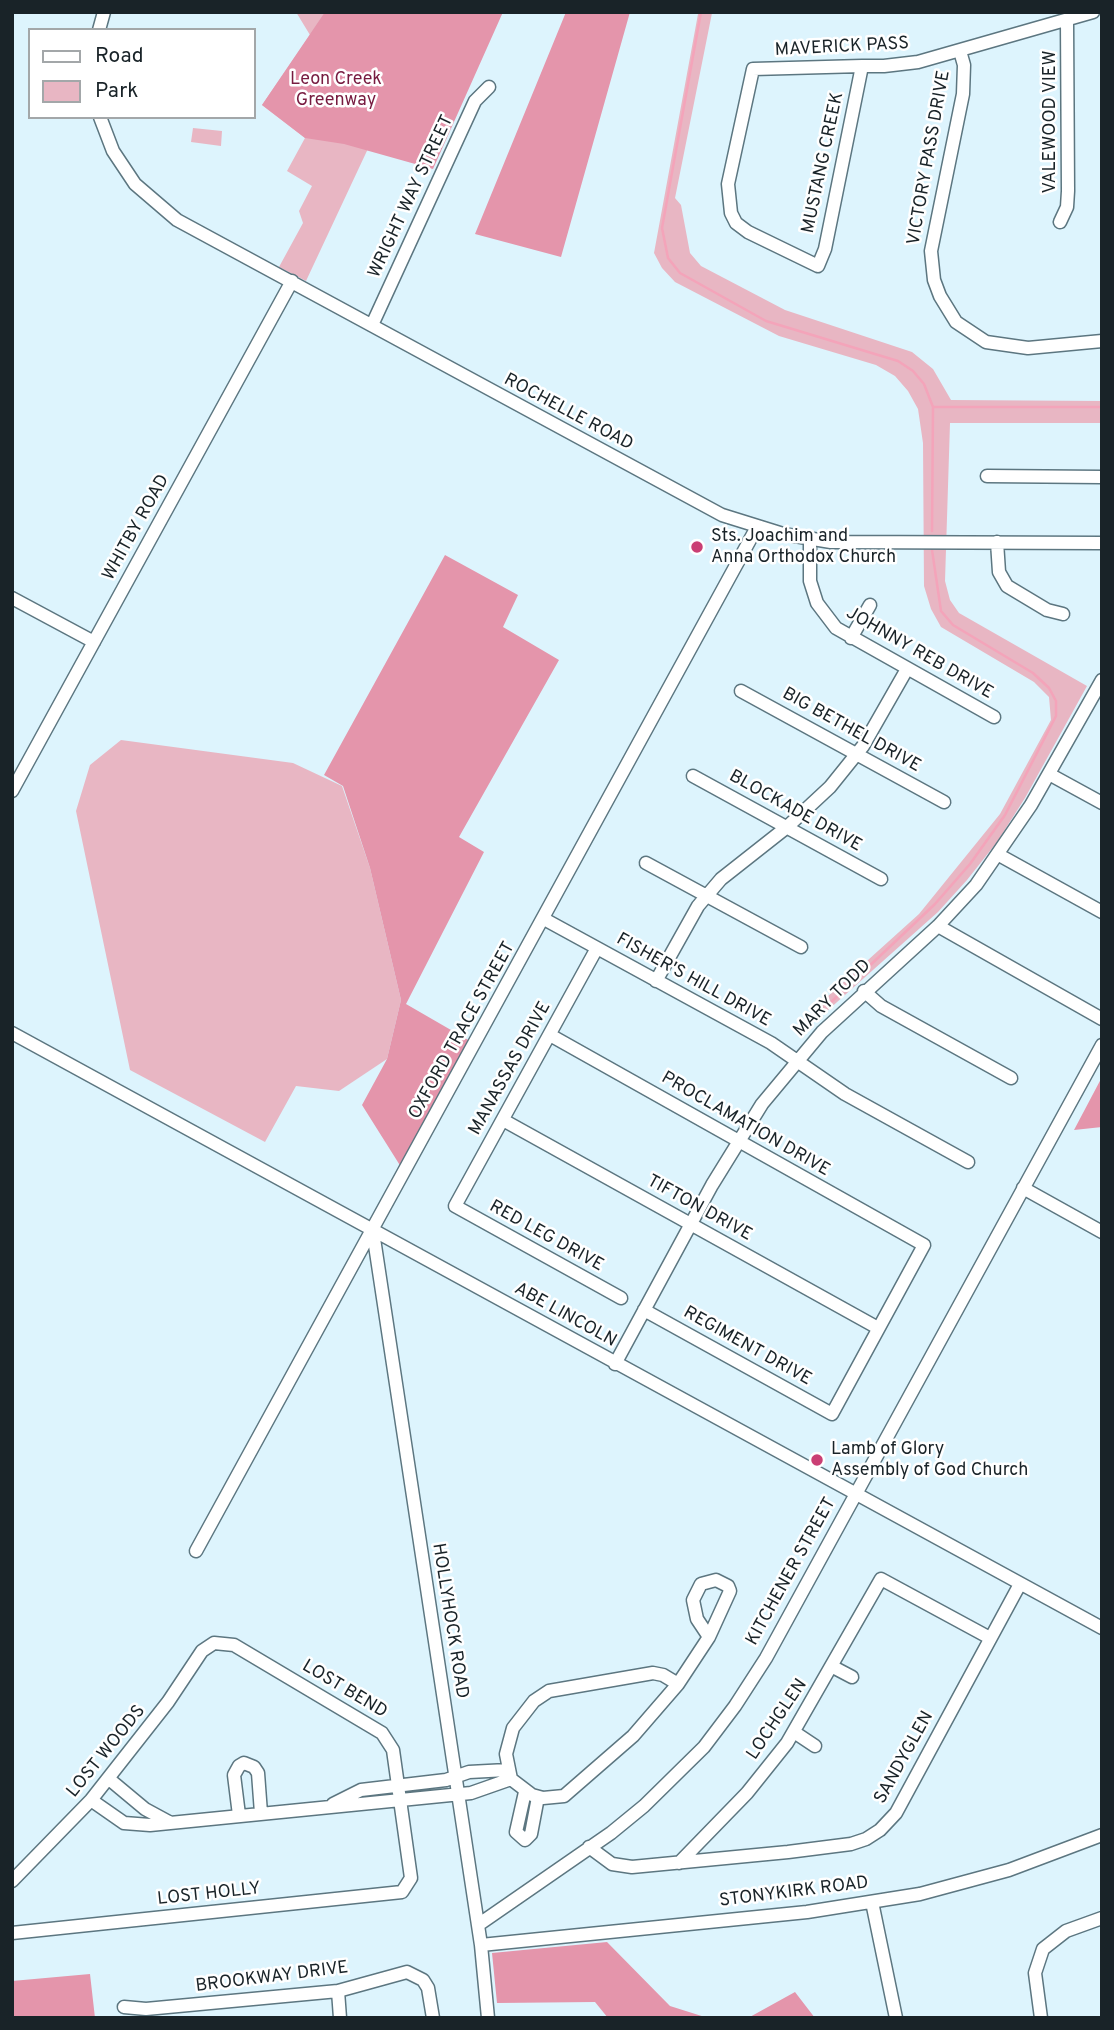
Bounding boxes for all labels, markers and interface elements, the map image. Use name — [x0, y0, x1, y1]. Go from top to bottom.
legend — [28, 28, 256, 119]
street label: MAVERICK PASS — [774, 34, 910, 62]
text: Road — [95, 43, 144, 70]
street label: VALEWOOD VIEW — [1040, 50, 1062, 194]
park label: Leon Creek Greenway — [290, 69, 382, 112]
street label: VICTORY PASS DRIVE — [904, 69, 956, 247]
text: Park — [95, 78, 138, 105]
street label: MUSTANG CREEK — [799, 91, 849, 235]
street label: WRIGHT WAY STREET — [365, 112, 459, 282]
street label: ROCHELLE ROAD — [500, 370, 636, 456]
street label: WHITBY ROAD — [99, 471, 175, 585]
place label: Sts. Joachim and Anna Orthodox Church — [711, 526, 896, 568]
marker: Sts. Joachim and Anna Orthodox Church — [689, 539, 705, 555]
street label: JOHNNY REB DRIVE — [842, 603, 996, 705]
street label: BIG BETHEL DRIVE — [778, 684, 924, 778]
street label: BLOCKADE DRIVE — [725, 767, 865, 857]
street label: FISHER'S HILL DRIVE — [612, 930, 774, 1032]
street label: OXFORD TRACE STREET — [405, 939, 521, 1123]
street label: MARY TODD — [790, 956, 876, 1042]
street label: MANASSAS DRIVE — [465, 998, 557, 1140]
street label: PROCLAMATION DRIVE — [657, 1068, 833, 1182]
street label: TIFTON DRIVE — [643, 1171, 755, 1247]
street label: RED LEG DRIVE — [485, 1197, 607, 1277]
street label: ABE LINCOLN — [510, 1279, 620, 1353]
street label: REGIMENT DRIVE — [679, 1303, 815, 1391]
place label: Lamb of Glory Assembly of God Church — [831, 1439, 1028, 1482]
marker: Lamb of Glory Assembly of God Church — [809, 1452, 825, 1468]
street label: KITCHENER STREET — [742, 1494, 842, 1650]
street label: HOLLYHOCK ROAD — [426, 1542, 472, 1700]
street label: LOST BEND — [297, 1656, 391, 1724]
street label: LOCHGLEN — [743, 1675, 813, 1765]
street label: LOST WOODS — [63, 1701, 151, 1803]
street label: SANDYGLEN — [871, 1708, 939, 1808]
street label: STONYKIRK ROAD — [718, 1873, 870, 1913]
street label: LOST HOLLY — [156, 1879, 262, 1911]
street label: BROOKWAY DRIVE — [194, 1958, 350, 1998]

